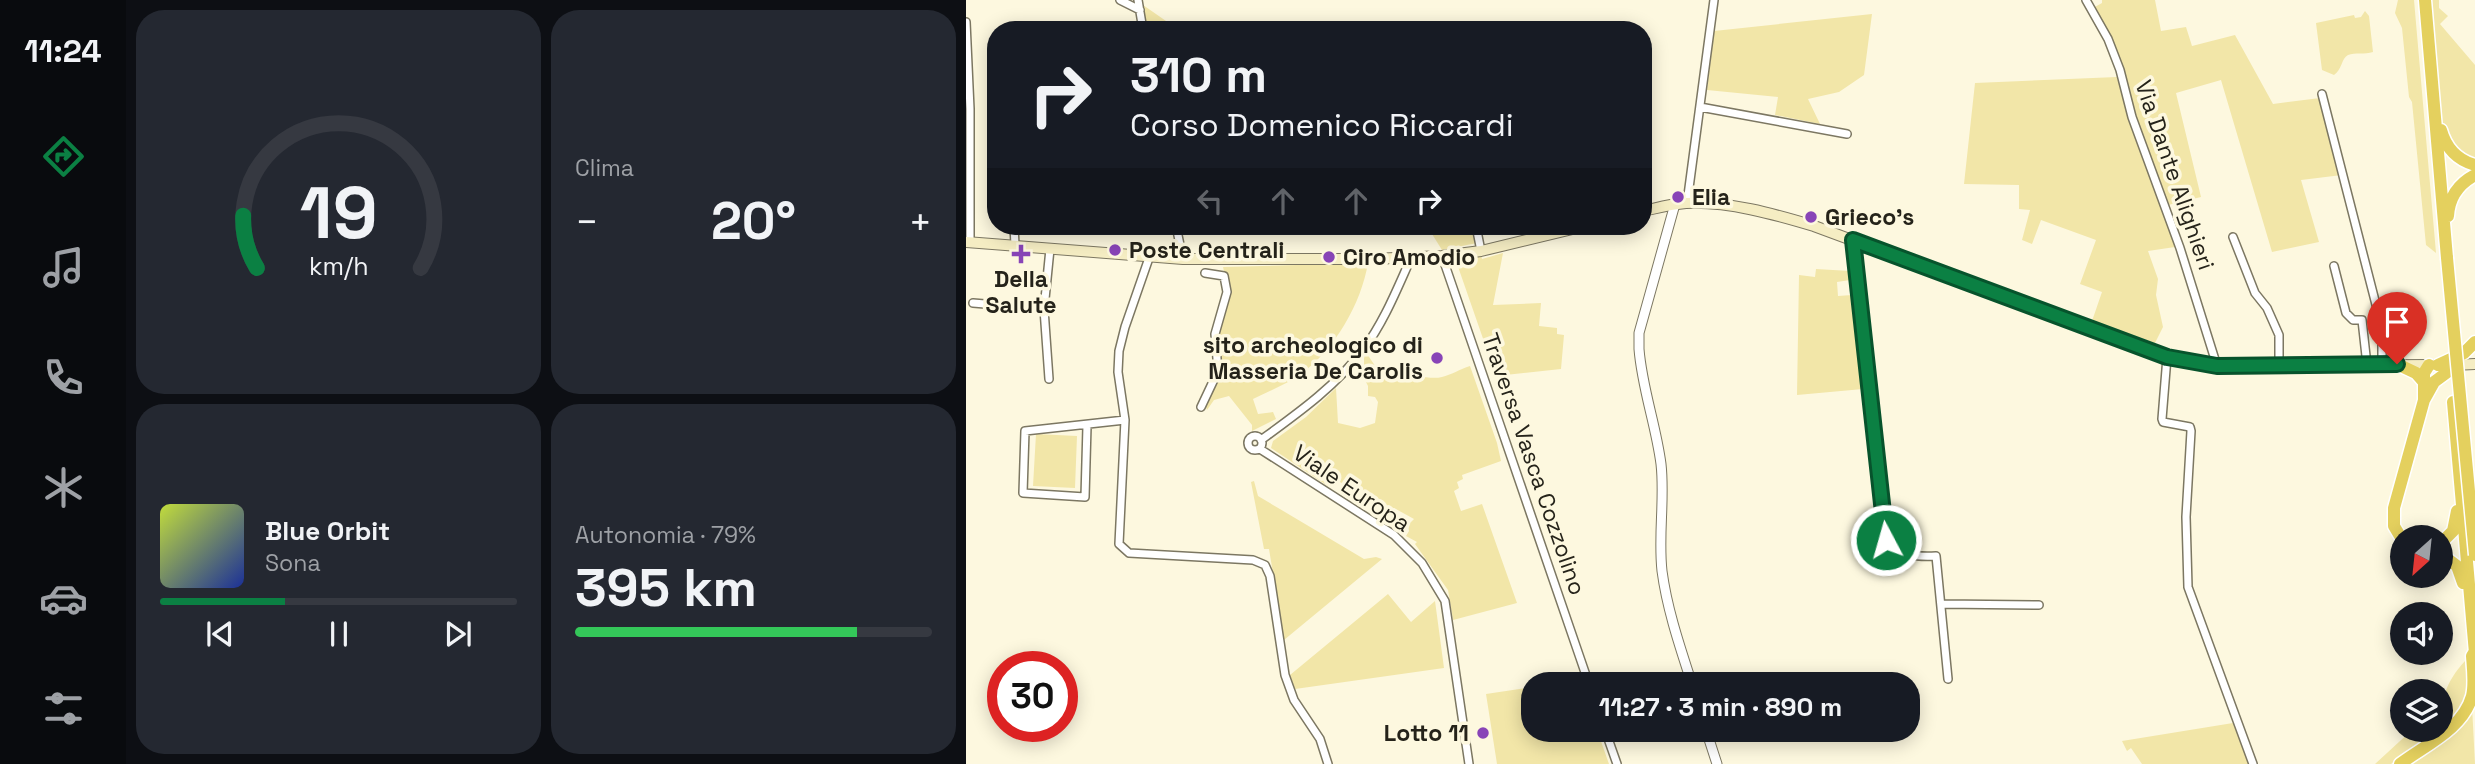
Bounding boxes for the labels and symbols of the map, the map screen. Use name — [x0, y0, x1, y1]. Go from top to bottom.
street label: Via Dante Alighieri — [2128, 76, 2222, 274]
place label: Elia — [1692, 182, 1730, 212]
marker: Elia — [1670, 189, 1686, 205]
place label: Grieco's — [1825, 202, 1914, 232]
marker: Grieco's — [1803, 209, 1819, 225]
place label: Poste Centrali — [1129, 235, 1284, 265]
marker: Poste Centrali — [1107, 242, 1123, 258]
place label: Ciro Amodio — [1343, 242, 1475, 272]
marker: Della Salute — [1013, 246, 1029, 262]
marker: Ciro Amodio — [1321, 249, 1337, 265]
place label: Della Salute — [986, 264, 1056, 320]
pin — [2367, 292, 2427, 364]
street label: Traversa Vasca Cozzolino — [1475, 329, 1593, 599]
place label: sito archeologico di Masseria De Carolis — [1203, 330, 1423, 386]
marker: sito archeologico di Masseria De Carolis — [1429, 350, 1445, 366]
street label: Viale Europa — [1287, 438, 1417, 538]
position arrow — [1849, 503, 1923, 577]
north arrow — [2390, 525, 2454, 588]
speed limit sign: 30 — [987, 651, 1078, 742]
place label: Lotto 11 — [1384, 718, 1469, 748]
marker: Lotto 11 — [1475, 725, 1491, 741]

